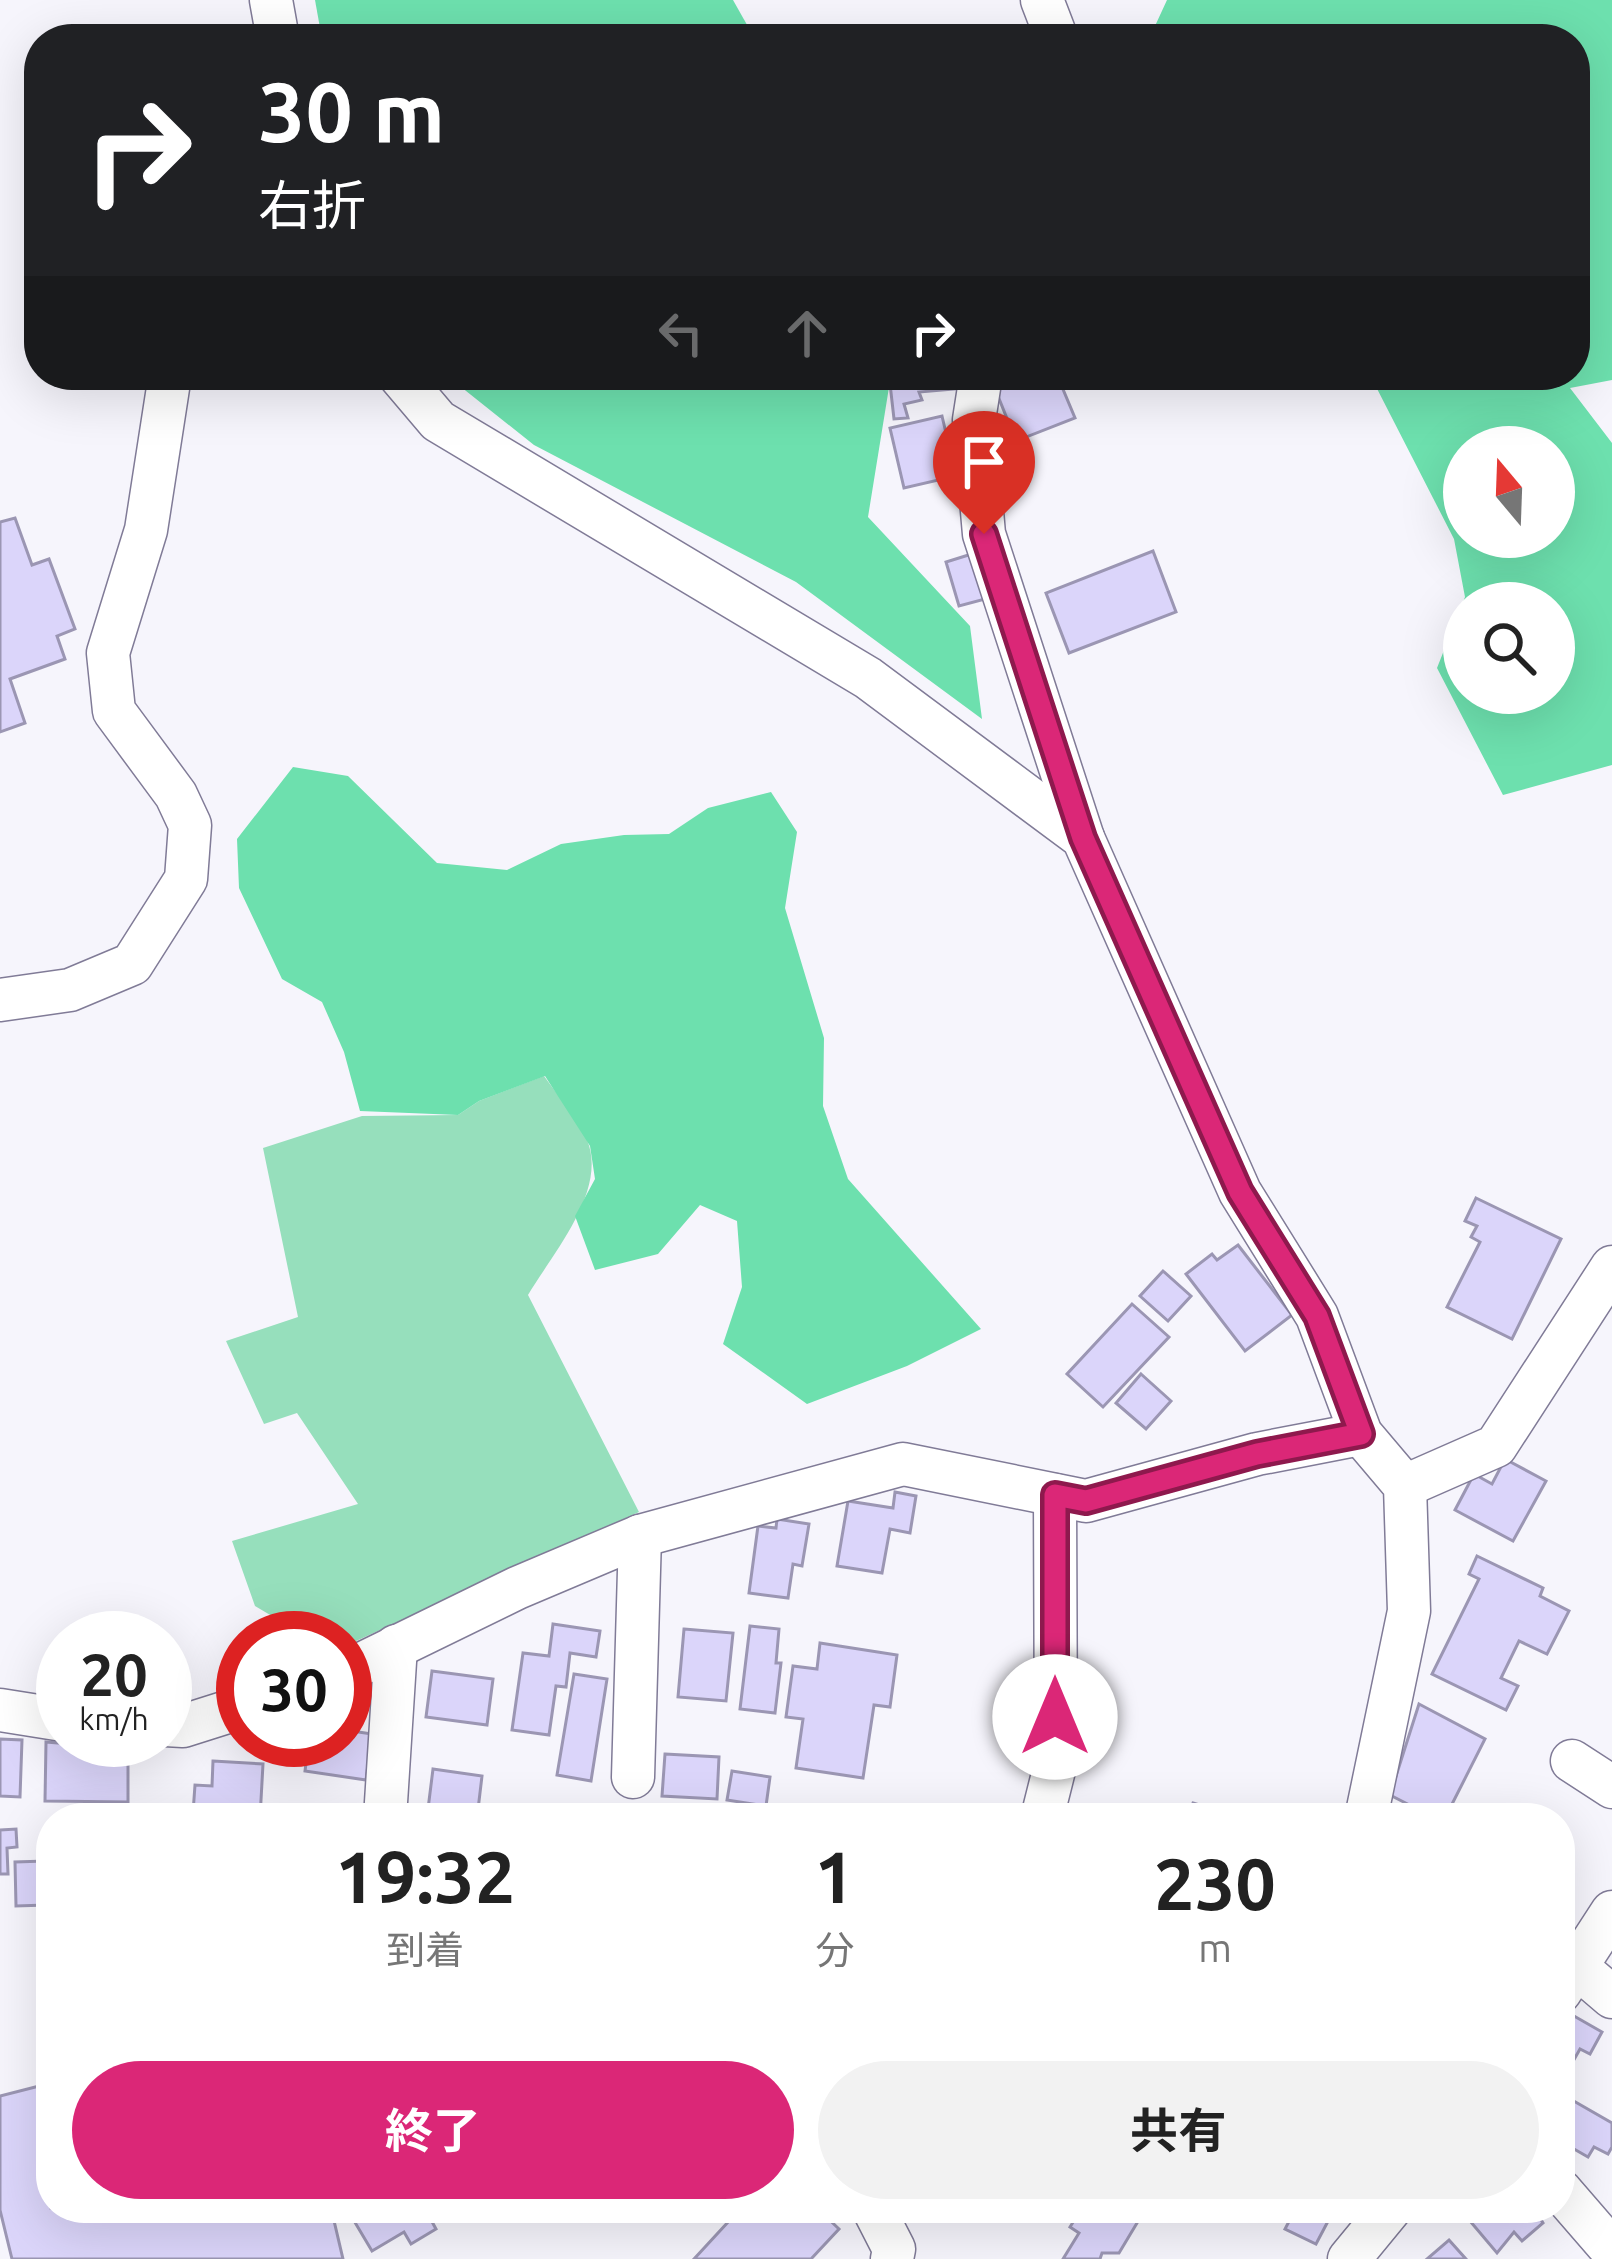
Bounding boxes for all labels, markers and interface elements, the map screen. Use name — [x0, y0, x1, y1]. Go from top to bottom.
text: 30 m — [258, 64, 445, 158]
icon: right — [60, 72, 216, 228]
text: 右折 — [258, 175, 366, 235]
icon: left — [648, 300, 714, 366]
icon: ahead — [774, 300, 840, 366]
icon: right — [900, 300, 966, 366]
pin — [933, 411, 1035, 534]
north arrow — [1443, 426, 1575, 558]
map controls — [1443, 426, 1575, 714]
icon: arrive — [951, 429, 1017, 495]
button: search — [1443, 582, 1575, 714]
speed limit sign: 30 — [216, 1611, 372, 1767]
text: 20 — [80, 1640, 148, 1707]
position arrow — [992, 1654, 1118, 1780]
text: km/h — [79, 1702, 149, 1736]
text: 19:32 — [335, 1836, 515, 1917]
text: 1 — [814, 1836, 855, 1917]
text: 230 — [1154, 1843, 1276, 1924]
text: m — [1198, 1926, 1232, 1969]
text: 到着 — [386, 1928, 464, 1971]
text: 分 — [815, 1928, 854, 1971]
button: 終了 — [72, 2061, 794, 2199]
button: 共有 — [818, 2061, 1539, 2199]

